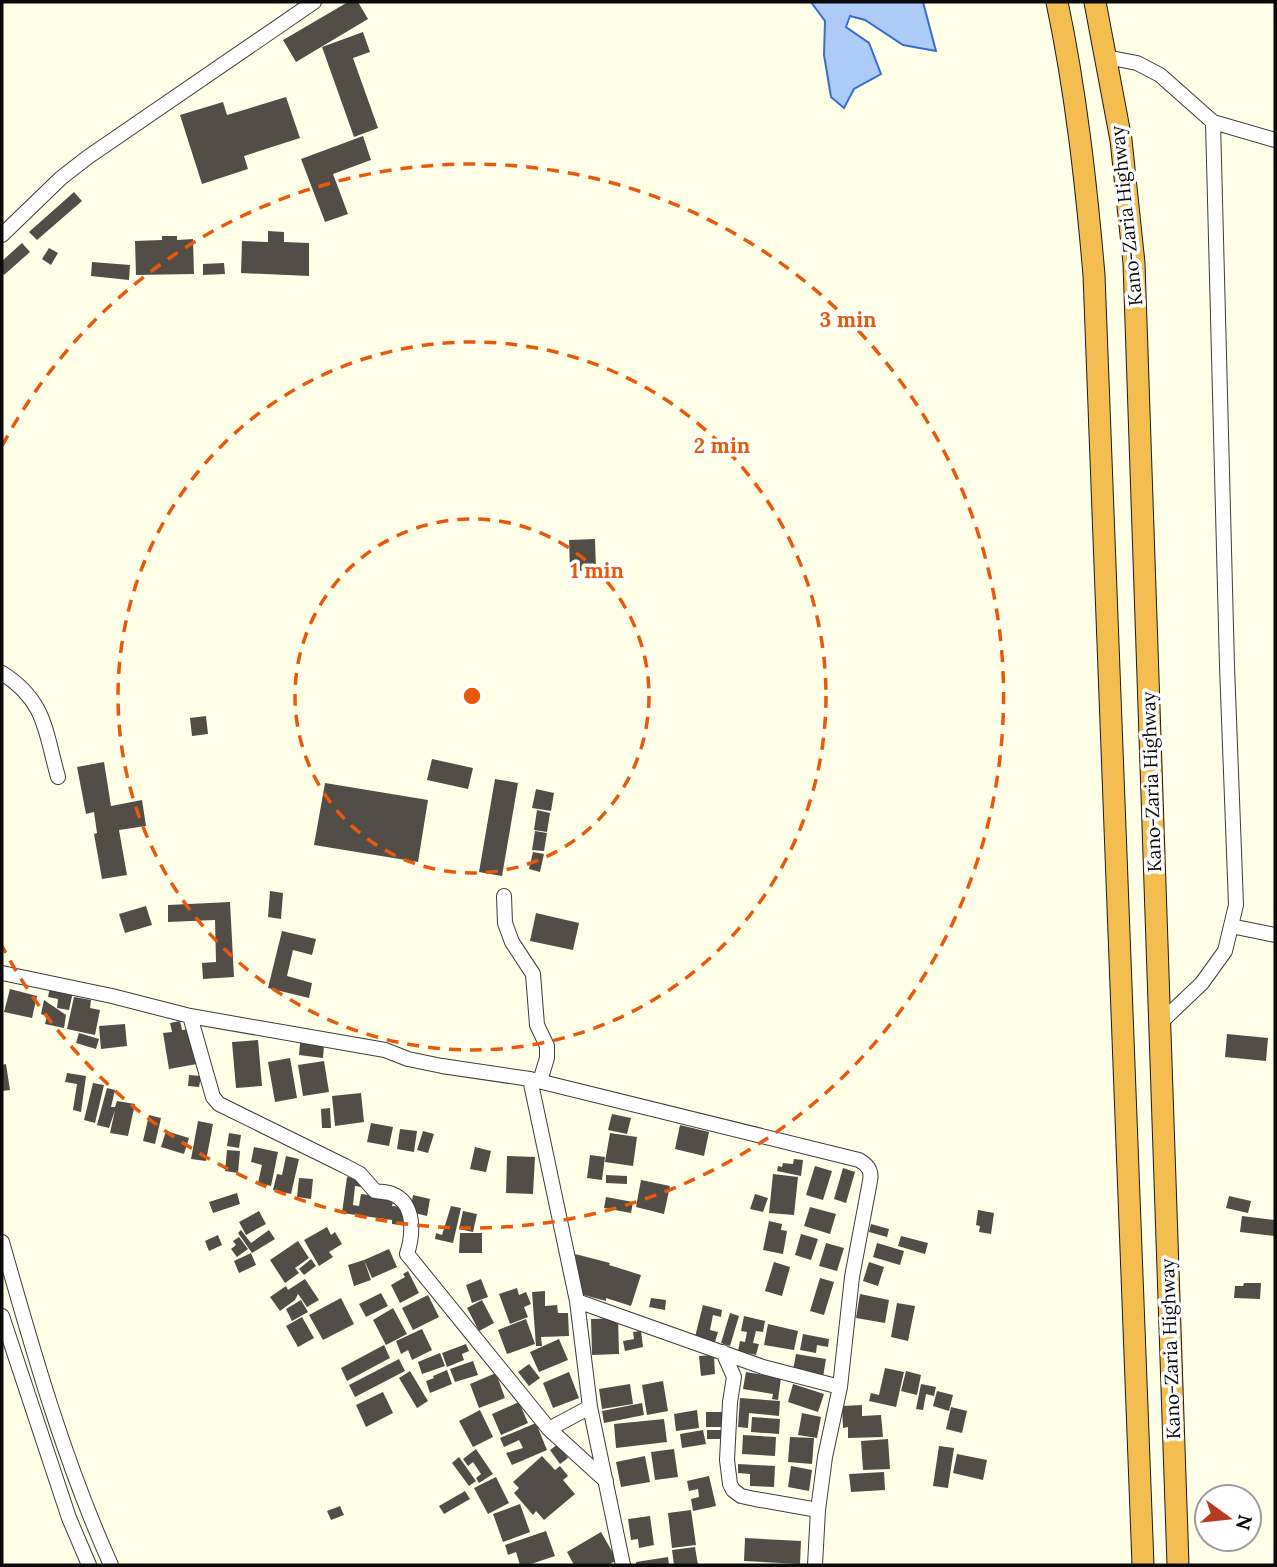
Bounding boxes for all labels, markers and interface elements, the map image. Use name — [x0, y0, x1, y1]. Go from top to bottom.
street label: Kano-Zaria Highway — [1105, 125, 1147, 307]
text: 3 min — [820, 306, 876, 333]
text: 2 min — [694, 432, 750, 459]
text: 1 min — [570, 557, 624, 584]
centre of rings — [460, 684, 484, 708]
street label: Kano-Zaria Highway — [1136, 691, 1166, 873]
street label: Kano-Zaria Highway — [1155, 1258, 1185, 1440]
north arrow — [1193, 1483, 1263, 1553]
text: N — [1231, 1512, 1258, 1533]

